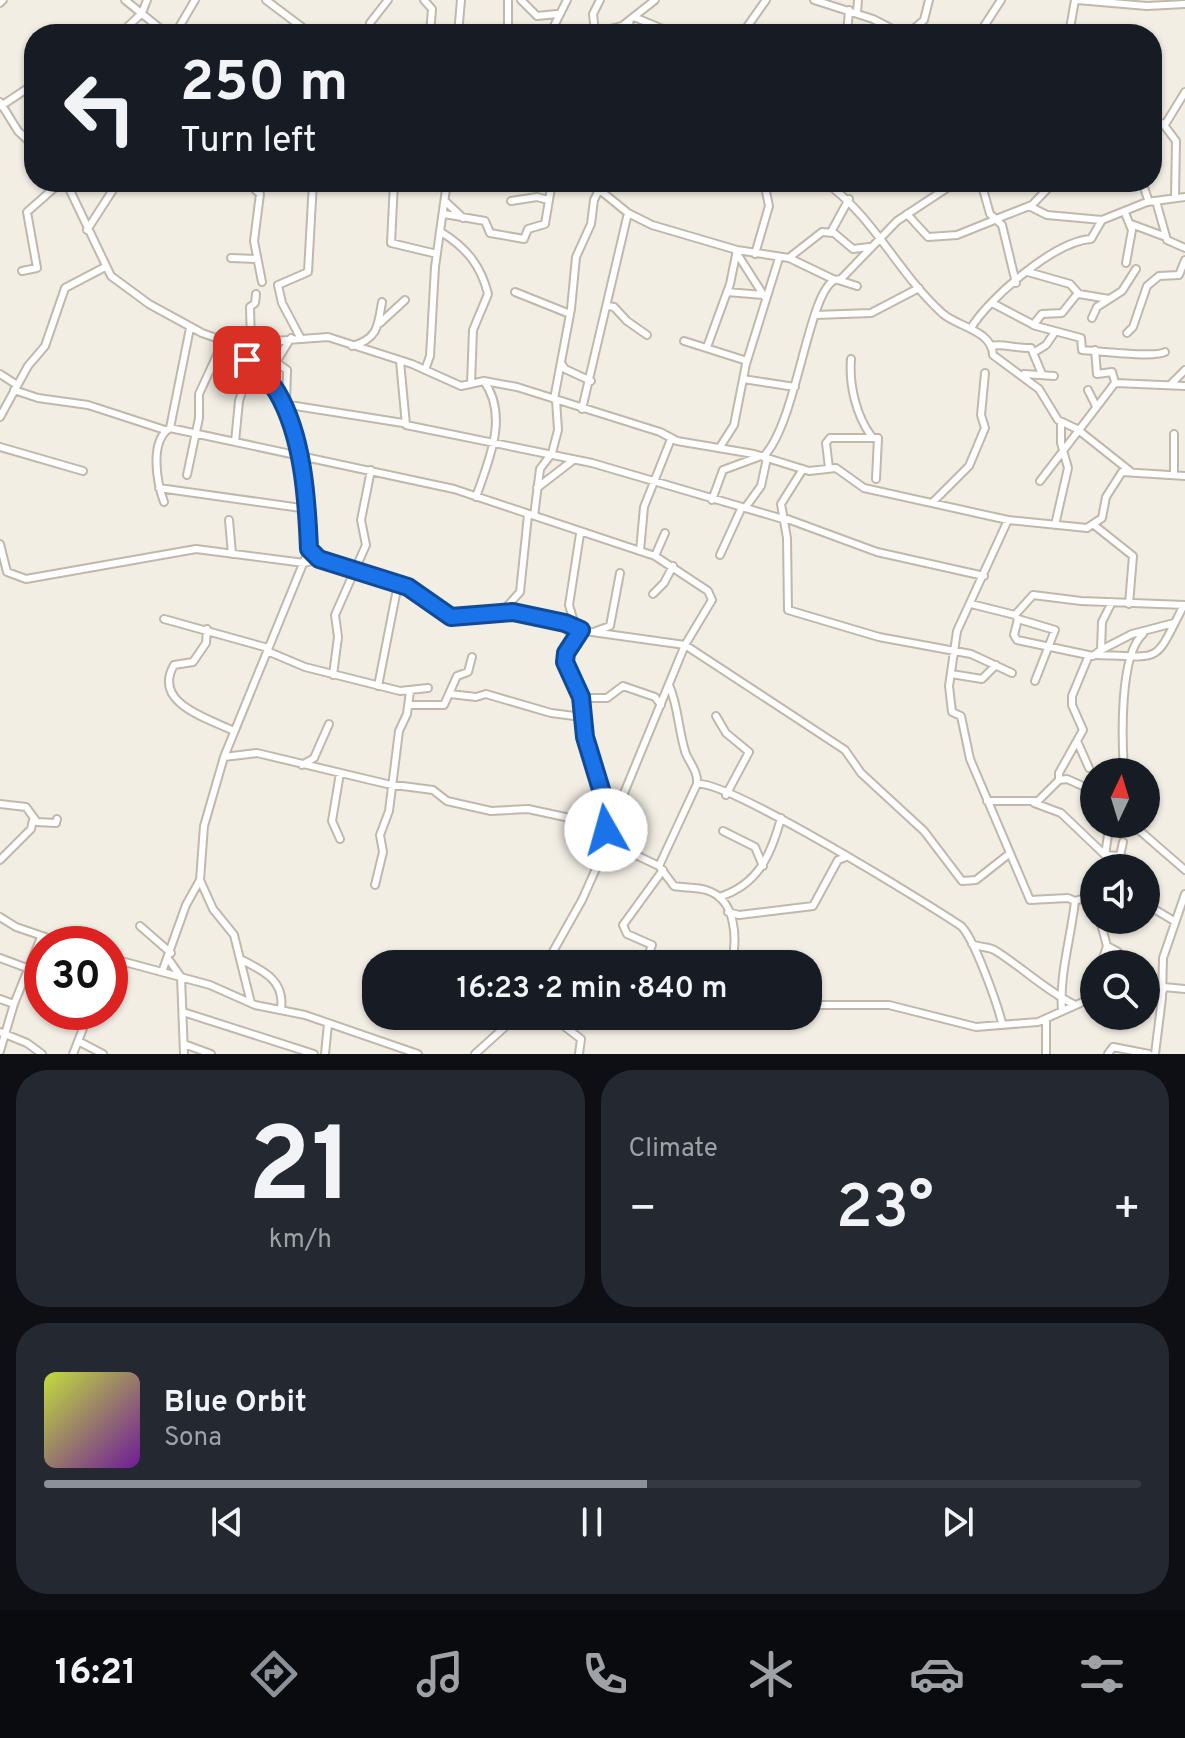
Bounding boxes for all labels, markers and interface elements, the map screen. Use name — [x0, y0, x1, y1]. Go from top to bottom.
text: 250 m — [180, 50, 348, 120]
icon: left — [48, 56, 152, 160]
text: Turn left — [180, 119, 317, 165]
pin — [213, 326, 281, 394]
icon: arrive — [225, 338, 269, 382]
north arrow — [1080, 758, 1160, 838]
map controls — [1080, 758, 1160, 1030]
position arrow — [564, 788, 648, 872]
button: sound — [1080, 854, 1160, 934]
speed limit sign: 30 — [24, 926, 128, 1030]
button: search — [1080, 950, 1160, 1030]
text: 16:23 · 2 min · 840 m — [457, 971, 727, 1008]
text: 21 — [248, 1106, 353, 1238]
text: Climate — [629, 1133, 718, 1166]
text: 23° — [836, 1173, 934, 1249]
text: − — [629, 1183, 657, 1239]
text: + — [1113, 1183, 1141, 1239]
text: km/h — [269, 1224, 332, 1257]
text: Blue Orbit — [164, 1385, 307, 1422]
text: Sona — [164, 1422, 222, 1455]
icon: previous — [205, 1500, 249, 1544]
icon: pause — [570, 1500, 614, 1544]
icon: next — [936, 1500, 980, 1544]
icon: directions — [246, 1646, 302, 1702]
icon: music — [412, 1646, 468, 1702]
icon: phone — [577, 1646, 633, 1702]
icon: climate — [743, 1646, 799, 1702]
icon: car — [909, 1646, 965, 1702]
icon: filters — [1074, 1646, 1130, 1702]
text: 16:21 — [55, 1651, 136, 1697]

